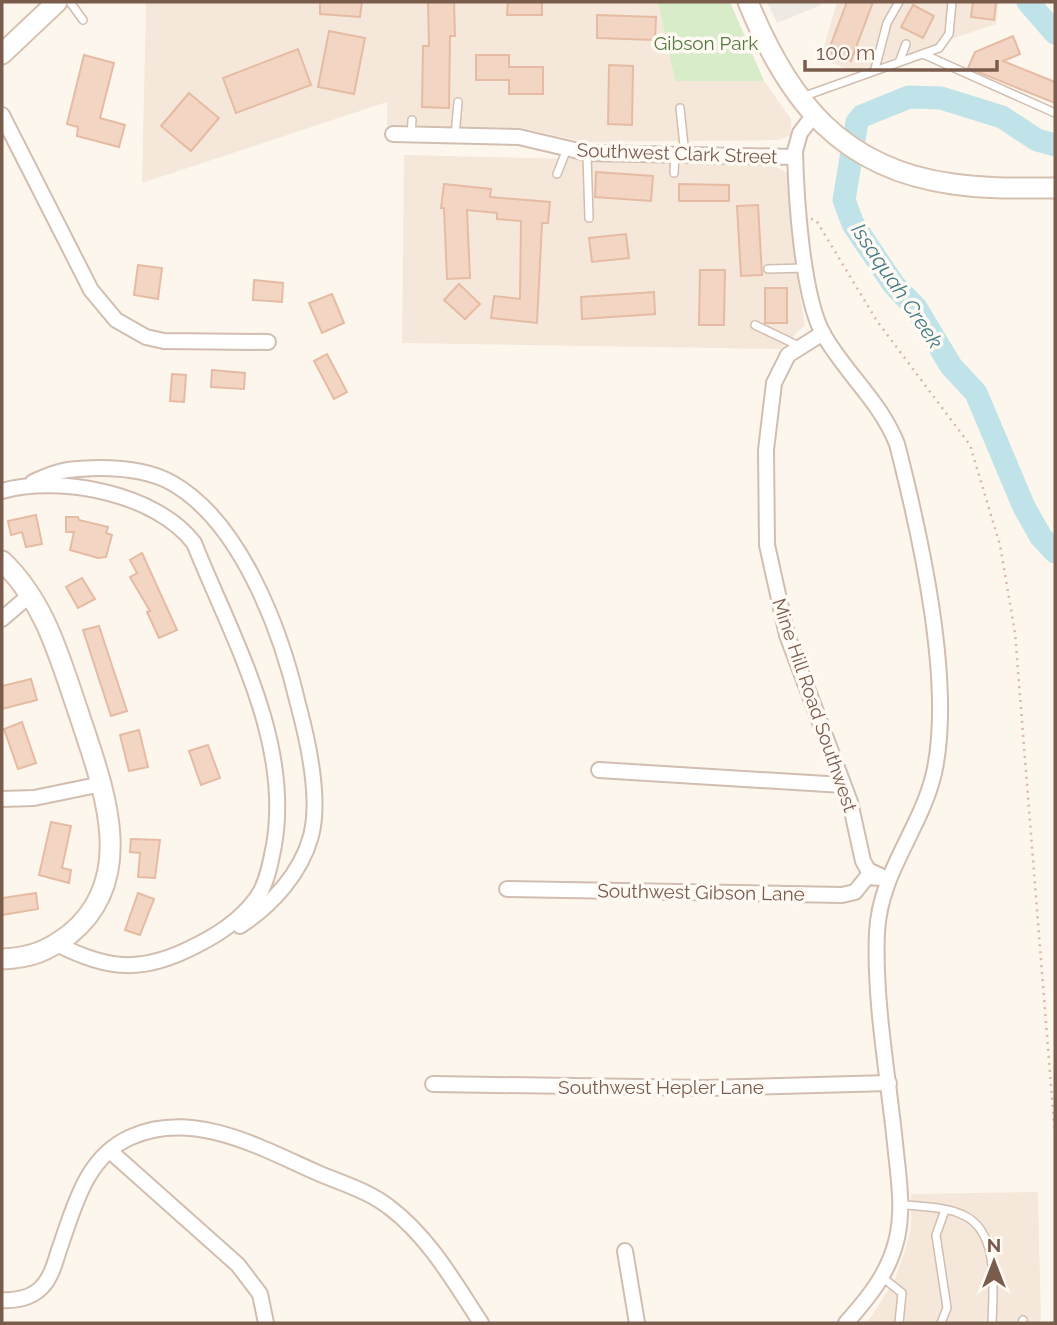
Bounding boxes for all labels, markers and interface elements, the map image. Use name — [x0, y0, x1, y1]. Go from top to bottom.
scale bar — [805, 28, 998, 72]
park label: Gibson Park — [654, 32, 758, 54]
text: 100 m — [816, 40, 875, 65]
street label: Southwest Clark Street — [576, 139, 778, 168]
water label: Issaquah Creek — [846, 218, 948, 353]
street label: Mine Hill Road Southwest — [768, 595, 862, 815]
street label: Southwest Gibson Lane — [597, 879, 805, 905]
street label: Southwest Hepler Lane — [558, 1076, 764, 1098]
north arrow — [959, 1227, 1029, 1297]
text: N — [987, 1234, 1001, 1256]

